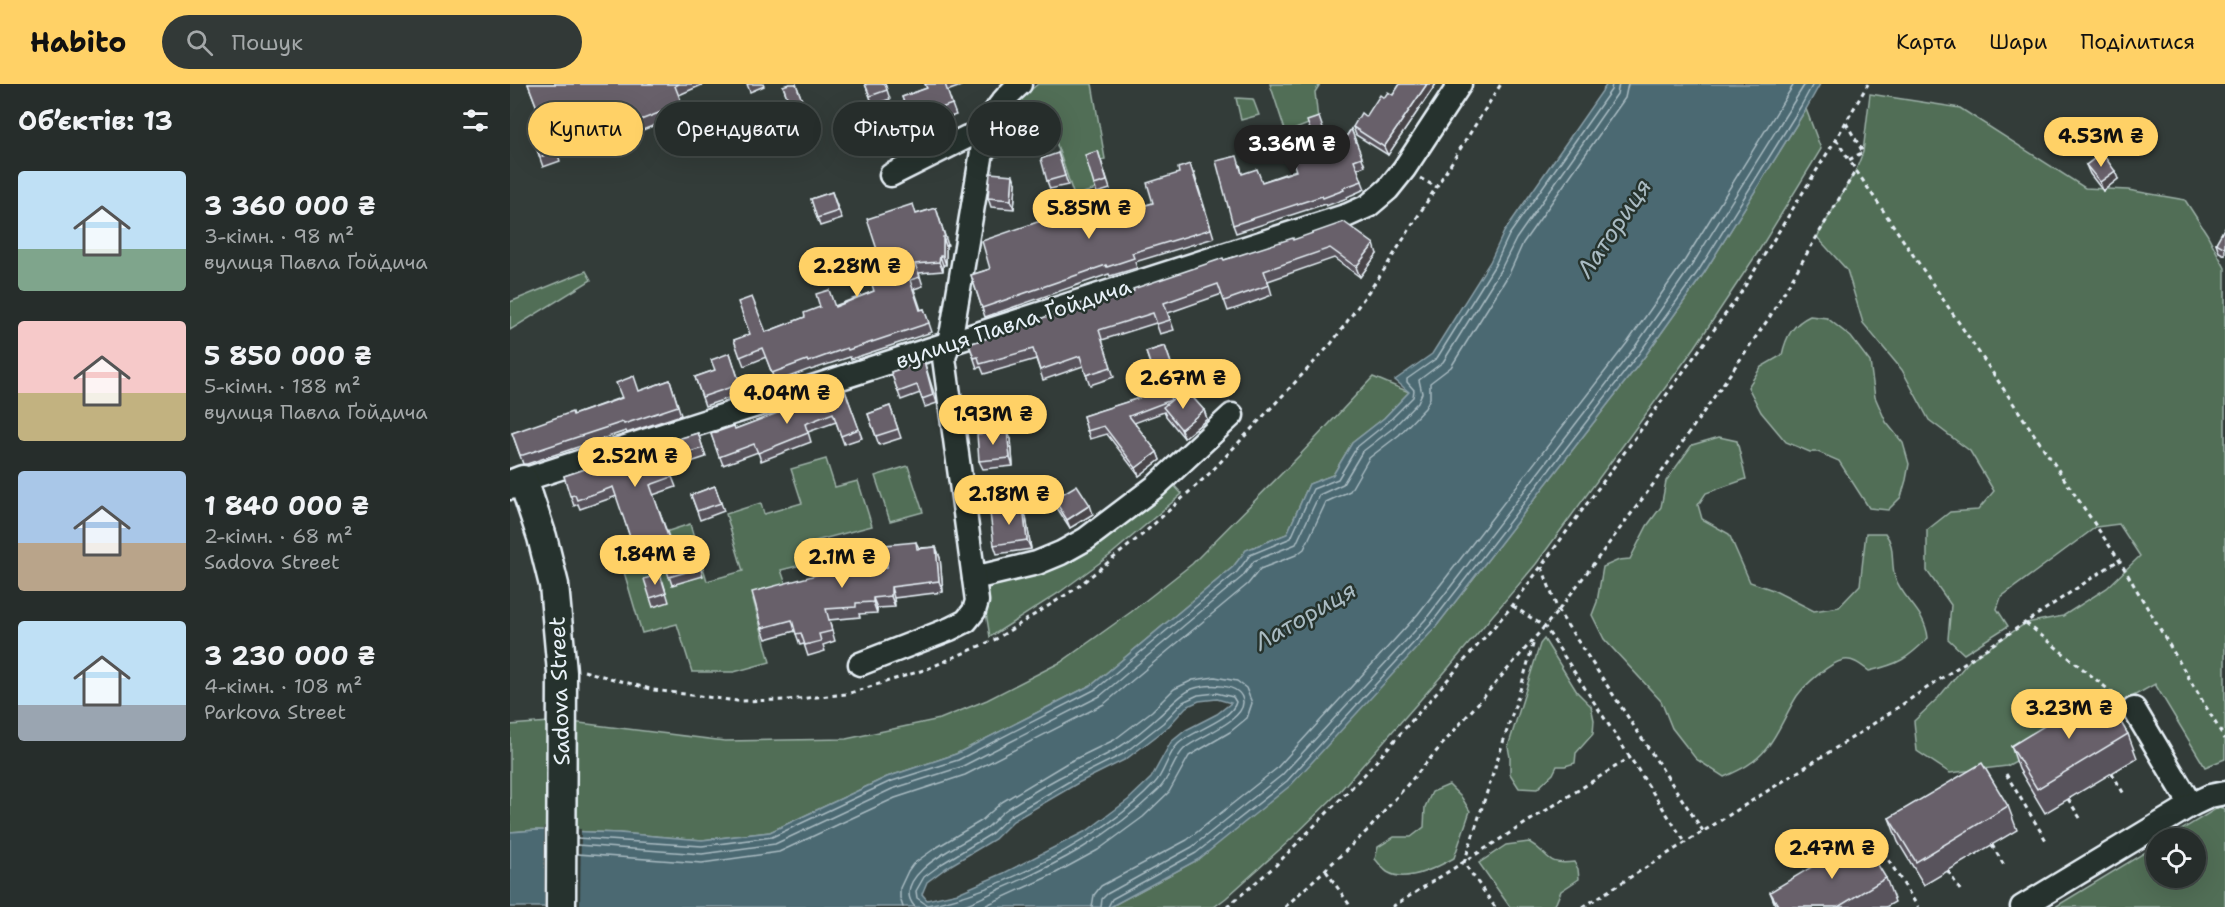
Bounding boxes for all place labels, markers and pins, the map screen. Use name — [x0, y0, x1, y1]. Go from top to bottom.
pin: 4.53M ₴ — [2046, 117, 2156, 168]
pin: 3.36M ₴ — [1237, 125, 1347, 176]
pin: 5.85M ₴ — [1034, 189, 1144, 240]
pin: 2.28M ₴ — [802, 247, 912, 298]
pin: 2.67M ₴ — [1128, 359, 1238, 410]
pin: 4.04M ₴ — [732, 374, 842, 425]
pin: 1.93M ₴ — [938, 395, 1048, 446]
pin: 2.52M ₴ — [580, 437, 690, 488]
pin: 2.18M ₴ — [954, 475, 1064, 526]
pin: 1.84M ₴ — [600, 535, 710, 586]
pin: 2.1M ₴ — [793, 538, 891, 589]
pin: 3.23M ₴ — [2014, 689, 2124, 740]
pin: 2.47M ₴ — [1777, 829, 1887, 880]

